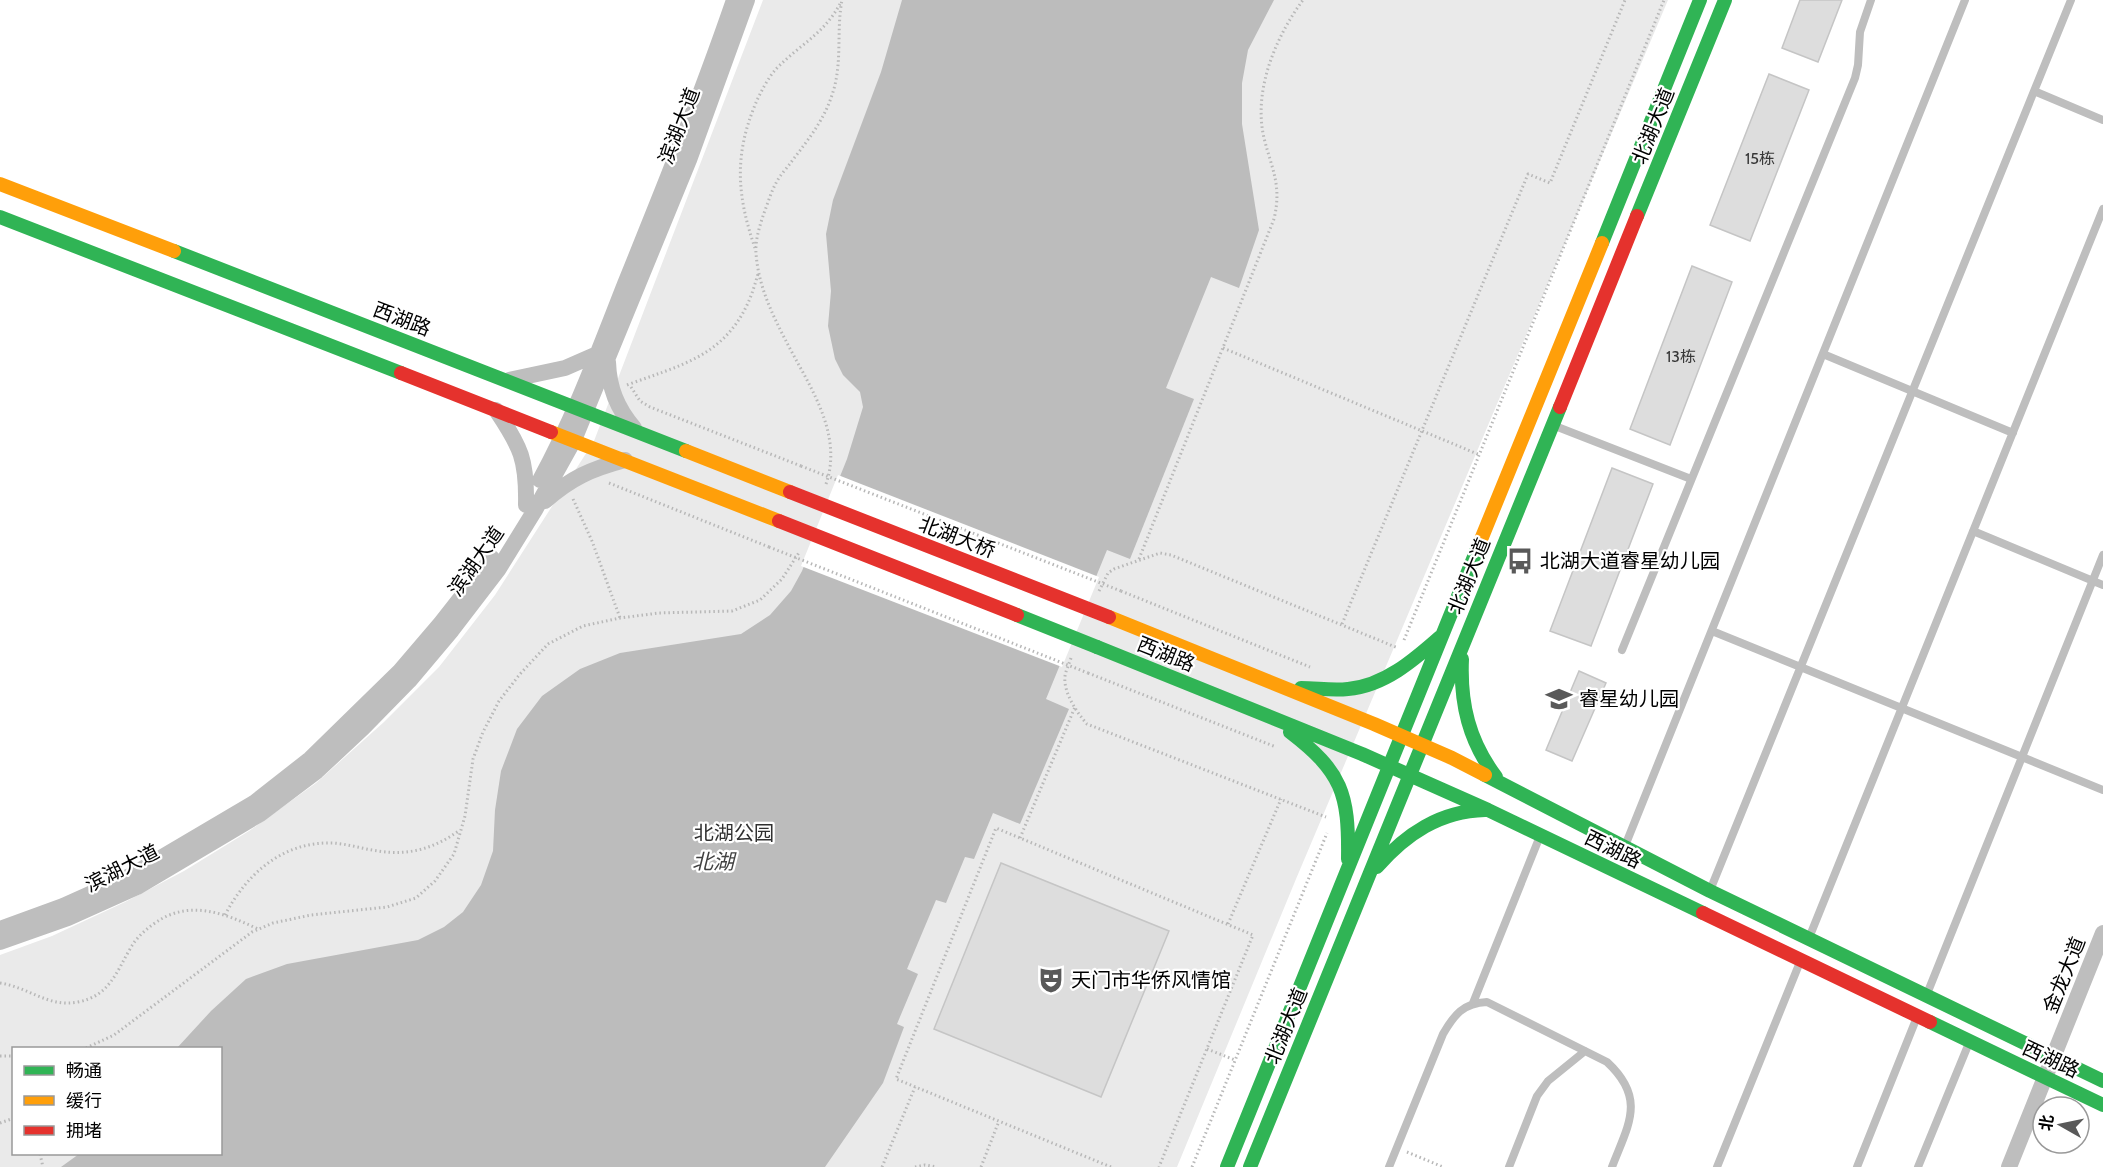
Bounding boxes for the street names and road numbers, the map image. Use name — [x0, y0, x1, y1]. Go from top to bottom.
street label: 滨湖大道 — [653, 84, 705, 168]
street label: 北湖大道 — [1627, 84, 1679, 168]
street label: 西湖路 — [370, 297, 434, 341]
street label: 北湖大桥 — [915, 511, 999, 563]
street label: 滨湖大道 — [443, 521, 509, 601]
street label: 北湖大道 — [1443, 534, 1495, 618]
street label: 西湖路 — [1134, 632, 1198, 676]
street label: 西湖路 — [1581, 825, 1645, 873]
street label: 滨湖大道 — [81, 839, 163, 897]
street label: 金龙大道 — [2038, 933, 2090, 1017]
street label: 北湖大道 — [1260, 984, 1312, 1068]
street label: 西湖路 — [2019, 1035, 2083, 1083]

